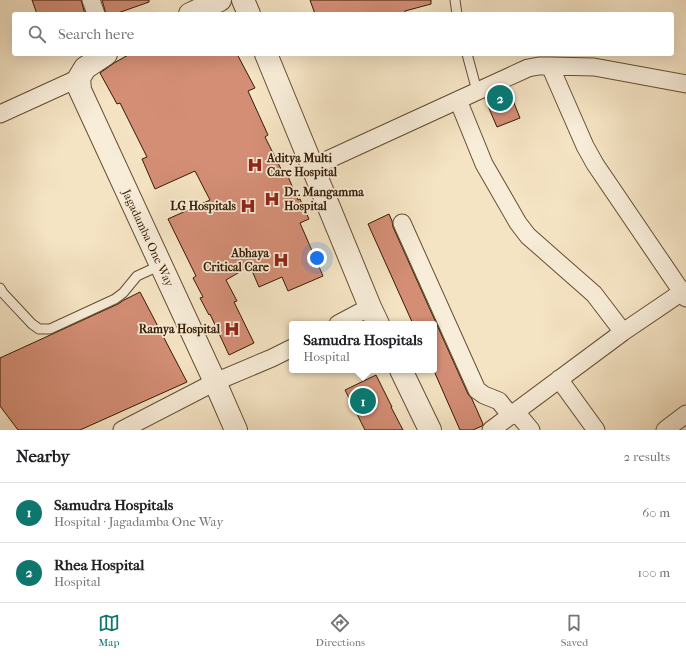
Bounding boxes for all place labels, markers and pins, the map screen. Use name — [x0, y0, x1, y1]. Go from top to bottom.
pin: 2 — [487, 83, 513, 113]
place label: Aditya Multi Care Hospital — [266, 151, 338, 180]
hospital icon: Aditya Multi Care Hospital — [246, 156, 264, 174]
place label: Dr. Mangamma Hospital — [284, 185, 364, 214]
hospital icon: Dr. Mangamma Hospital — [263, 190, 281, 208]
hospital icon: LG Hospitals — [239, 197, 257, 215]
place label: LG Hospitals — [170, 199, 237, 214]
place label: Abhaya Critical Care — [203, 246, 269, 274]
hospital icon: Abhaya Critical Care — [272, 251, 290, 269]
hospital icon: Ramya Hospital — [223, 320, 241, 338]
place label: Ramya Hospital — [139, 322, 221, 337]
pin: 1 — [350, 386, 376, 416]

